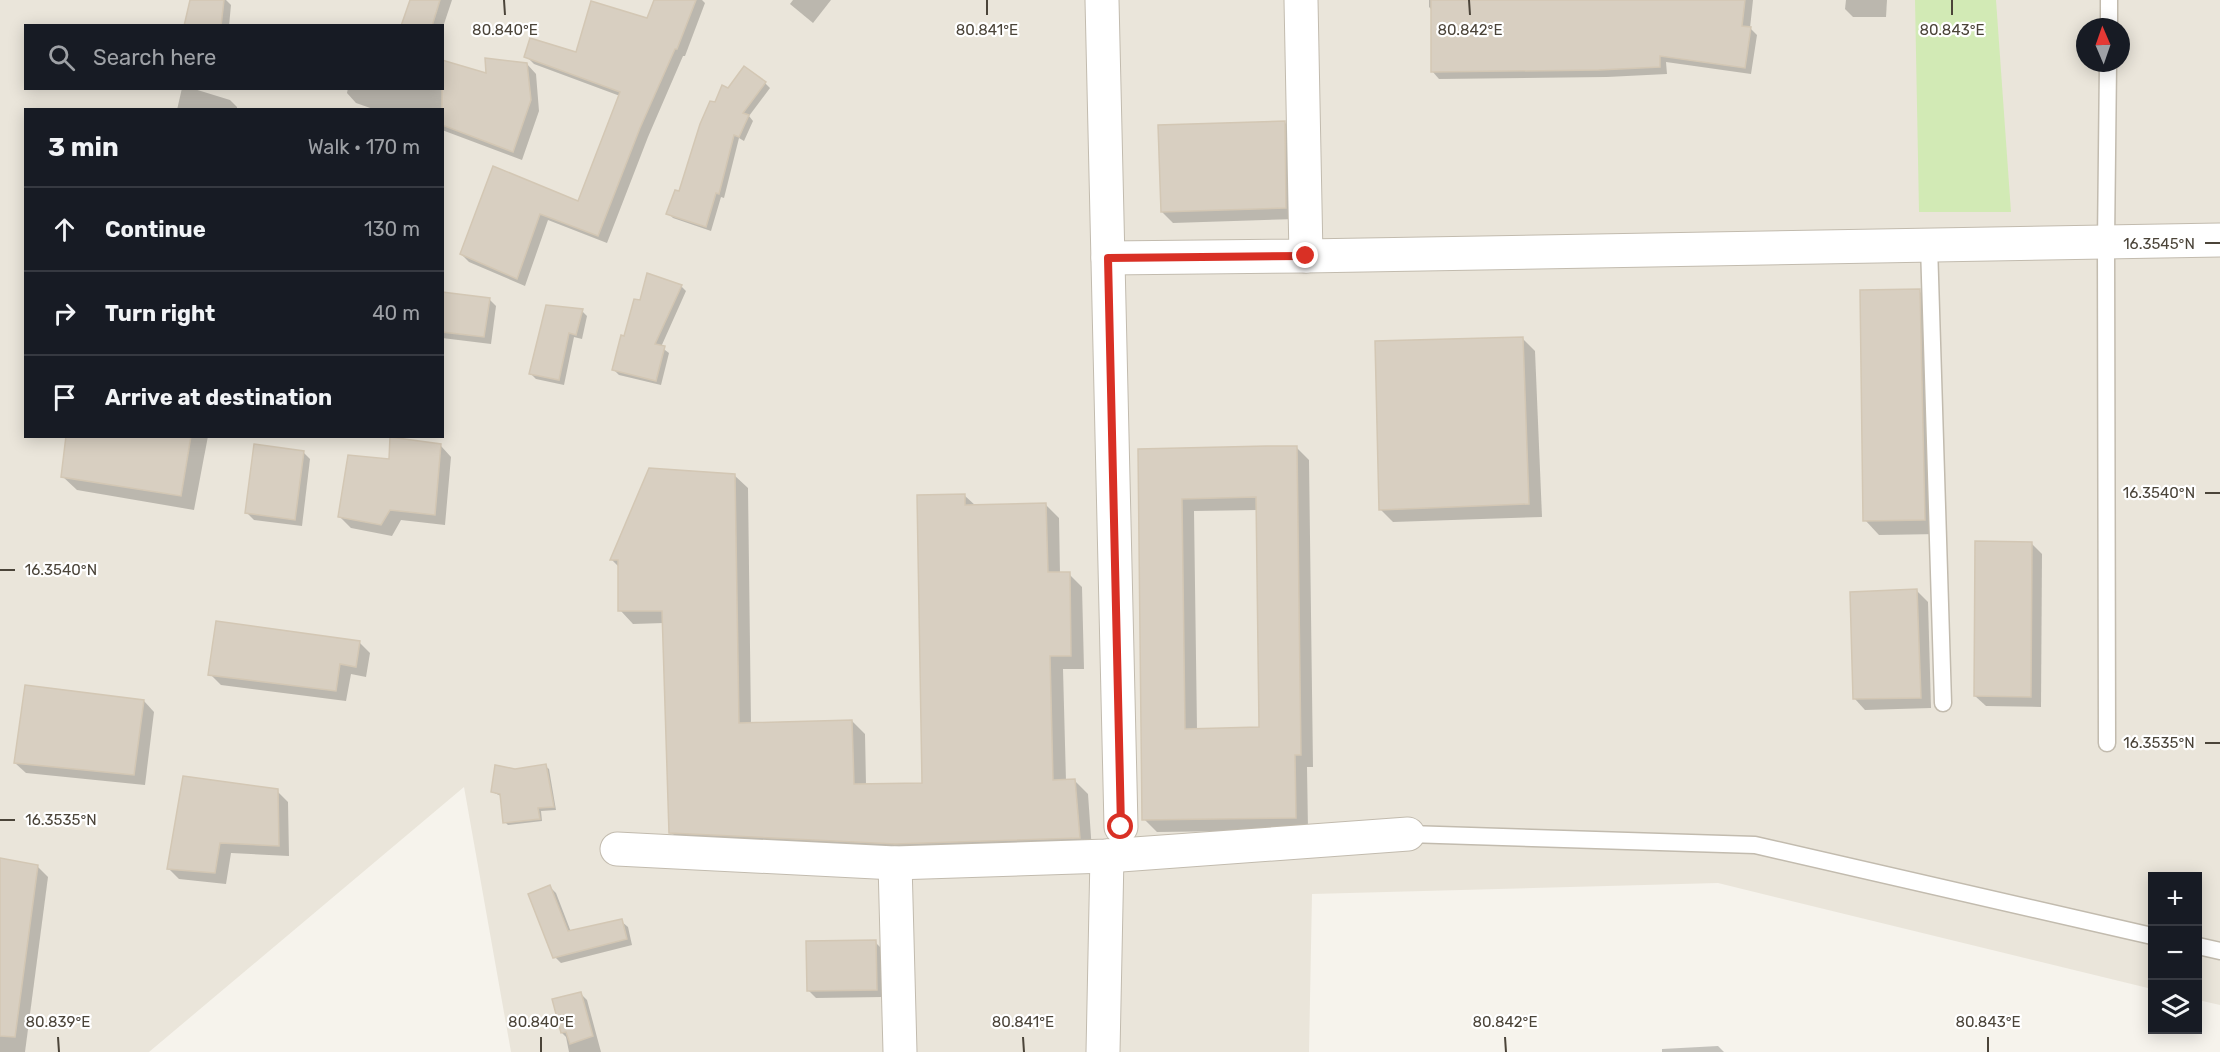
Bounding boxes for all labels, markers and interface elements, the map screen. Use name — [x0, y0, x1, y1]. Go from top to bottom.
north arrow — [2076, 18, 2130, 72]
text: 80.840°E — [472, 21, 538, 39]
text: 80.841°E — [956, 21, 1018, 39]
text: 80.842°E — [1437, 21, 1503, 39]
text: 80.843°E — [1919, 21, 1985, 39]
search box — [24, 24, 444, 90]
icon: search — [45, 41, 78, 74]
text: Search here — [93, 44, 216, 71]
text: 3 min — [48, 132, 119, 163]
text: Walk · 170 m — [308, 135, 420, 159]
icon: ahead — [48, 213, 81, 246]
text: Continue — [105, 216, 206, 243]
text: 130 m — [364, 217, 420, 241]
text: 16.3545°N — [2123, 235, 2195, 253]
route end — [1292, 242, 1318, 268]
icon: right — [48, 297, 81, 330]
text: Turn right — [105, 300, 215, 327]
text: 40 m — [372, 301, 420, 325]
icon: arrive — [48, 381, 81, 414]
text: Arrive at destination — [105, 384, 332, 411]
text: 16.3540°N — [2123, 484, 2195, 502]
text: 16.3540°N — [25, 561, 97, 579]
text: 16.3535°N — [2123, 734, 2195, 752]
text: 16.3535°N — [25, 811, 97, 829]
route start — [1107, 813, 1133, 839]
map controls — [2148, 872, 2202, 1034]
button: + — [2148, 872, 2202, 926]
button: − — [2148, 926, 2202, 980]
button: layers — [2148, 980, 2202, 1034]
text: 80.839°E — [26, 1013, 90, 1031]
text: 80.840°E — [508, 1013, 574, 1031]
text: 80.841°E — [992, 1013, 1054, 1031]
text: 80.842°E — [1472, 1013, 1538, 1031]
text: 80.843°E — [1955, 1013, 2021, 1031]

